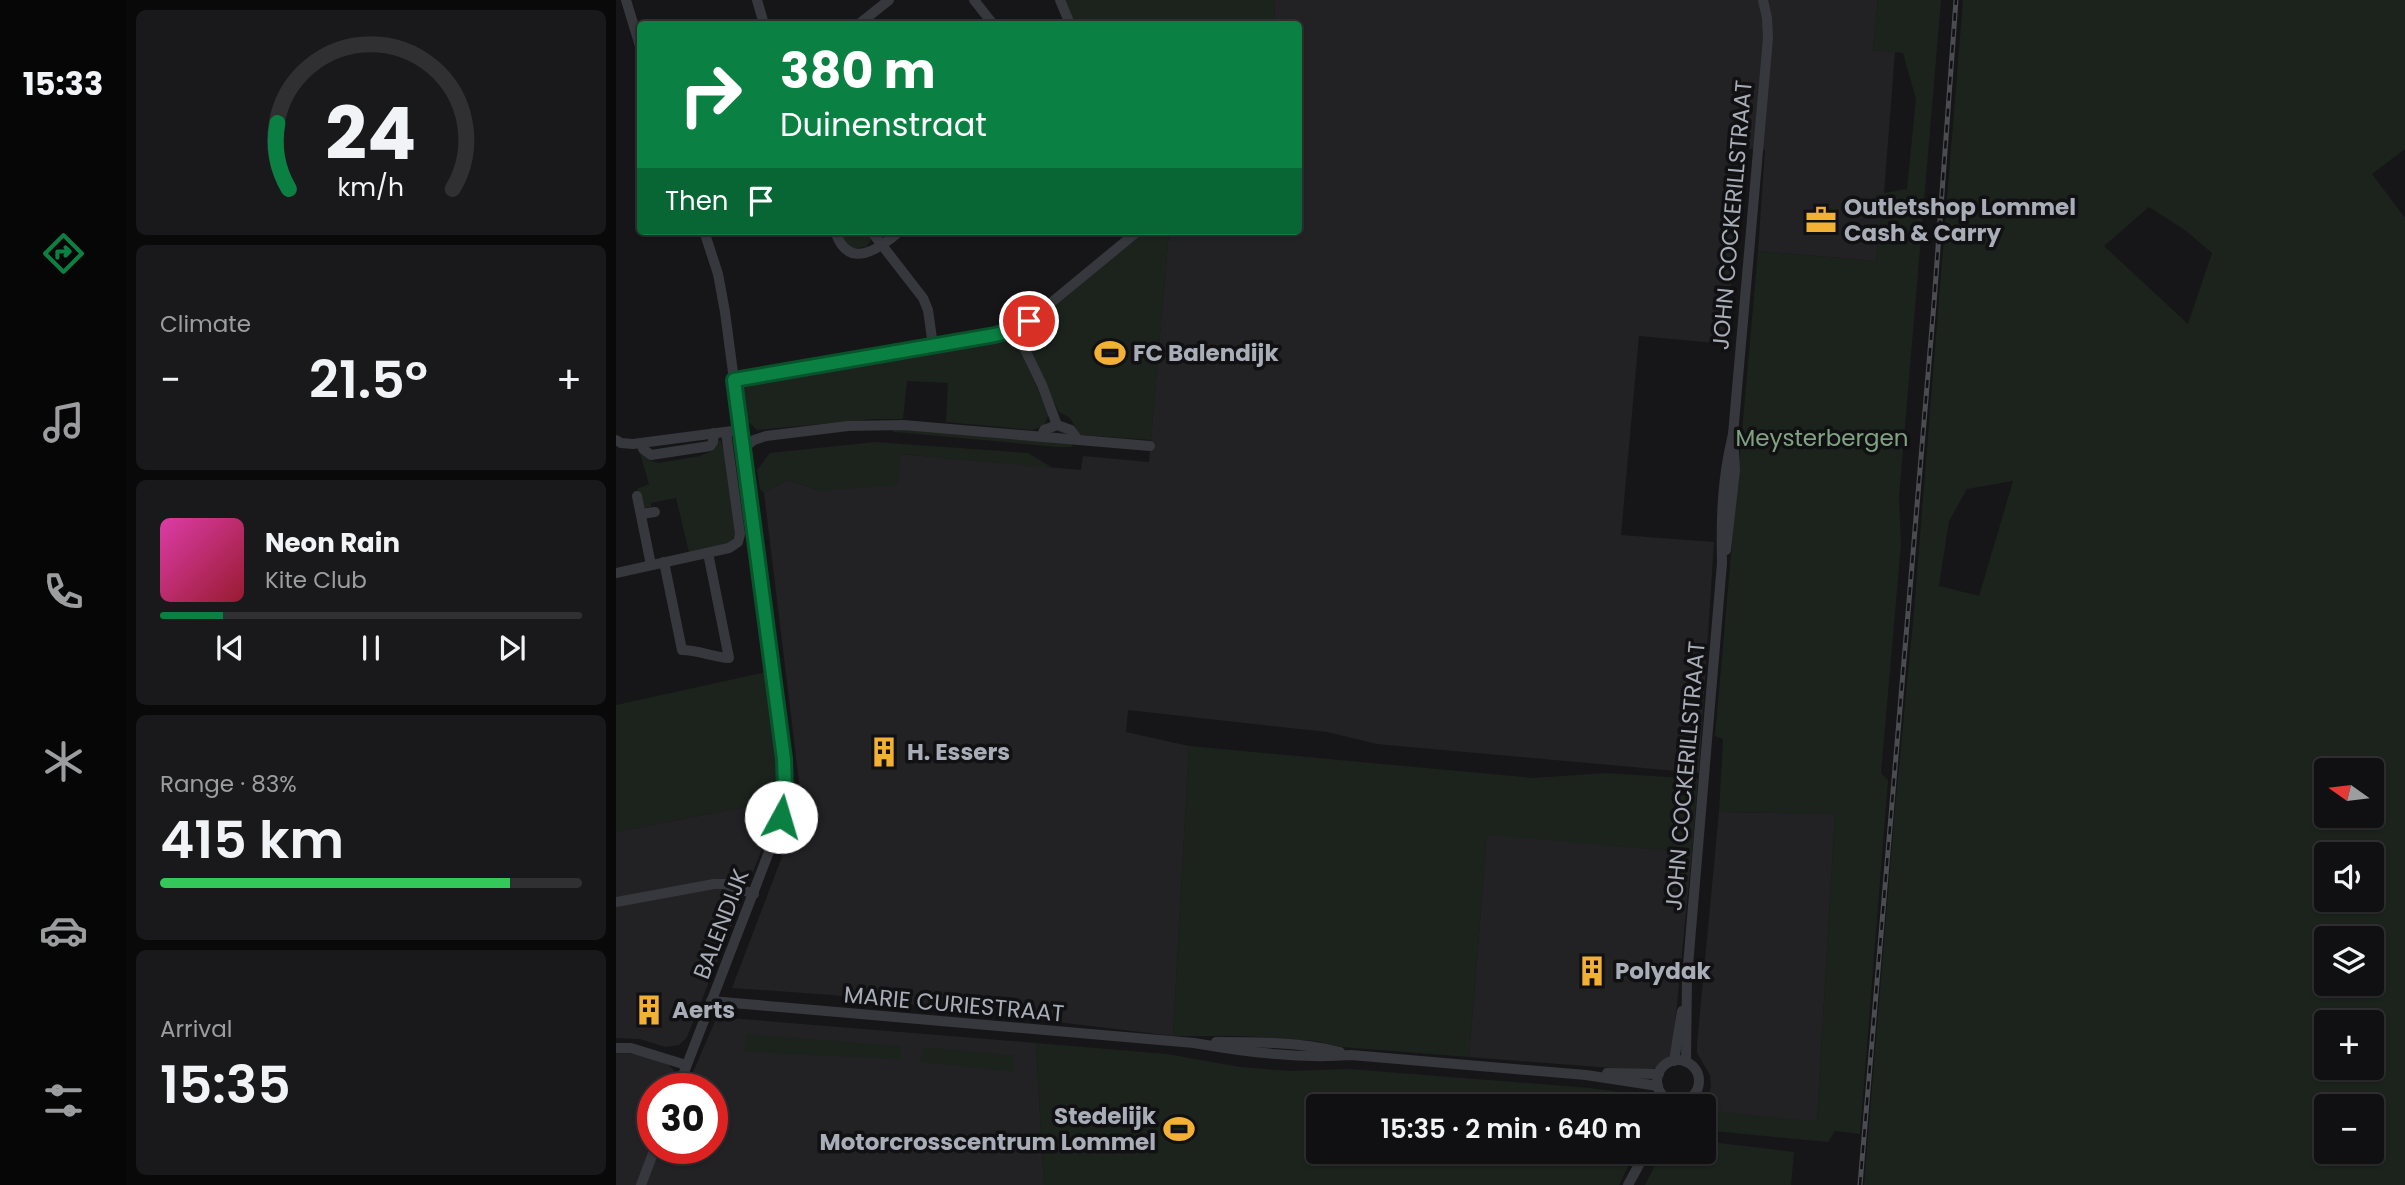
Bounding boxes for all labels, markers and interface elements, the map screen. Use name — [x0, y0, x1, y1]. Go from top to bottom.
text: 380 m — [780, 37, 936, 105]
icon: right — [665, 49, 756, 140]
text: 15:33 — [23, 61, 103, 106]
street label: JOHN COCKERILLSTRAAT — [1704, 79, 1760, 351]
text: 24 — [326, 83, 416, 184]
text: Duinenstraat — [780, 102, 987, 147]
text: km/h — [338, 169, 404, 204]
icon: arrive — [742, 182, 780, 220]
text: Then — [665, 183, 728, 219]
place label: Outletshop Lommel Cash & Carry — [1844, 191, 2076, 249]
office icon: Outletshop Lommel Cash & Carry — [1804, 203, 1838, 237]
icon: directions — [39, 229, 88, 278]
pin — [999, 291, 1059, 351]
icon: arrive — [1010, 302, 1048, 340]
text: Climate — [160, 308, 251, 340]
sports icon: FC Balendijk — [1093, 336, 1127, 370]
place label: FC Balendijk — [1133, 337, 1279, 369]
text: 21.5° — [309, 343, 428, 416]
text: − — [160, 353, 181, 406]
text: + — [556, 353, 582, 406]
icon: music — [39, 398, 88, 447]
park label: Meysterbergen — [1735, 422, 1909, 454]
text: Neon Rain — [265, 525, 400, 561]
text: Kite Club — [265, 564, 367, 596]
icon: phone — [39, 567, 88, 616]
icon: previous — [211, 629, 249, 667]
icon: pause — [352, 629, 390, 667]
icon: next — [493, 629, 531, 667]
street label: JOHN COCKERILLSTRAAT — [1657, 640, 1713, 912]
building icon: H. Essers — [867, 735, 901, 769]
place label: H. Essers — [907, 736, 1010, 768]
icon: climate — [39, 737, 88, 786]
north arrow — [2314, 758, 2384, 828]
map controls — [2314, 758, 2384, 1164]
text: Range · 83% — [160, 768, 297, 800]
position arrow — [744, 780, 818, 854]
text: 415 km — [160, 803, 344, 876]
button: sound — [2314, 842, 2384, 912]
street label: BALENDIJK — [685, 864, 757, 984]
icon: car — [39, 906, 88, 955]
button: layers — [2314, 926, 2384, 996]
building icon: Polydak — [1575, 954, 1609, 988]
place label: Polydak — [1615, 955, 1712, 987]
street label: MARIE CURIESTRAAT — [843, 978, 1065, 1030]
building icon: Aerts — [632, 993, 666, 1027]
place label: Aerts — [672, 994, 735, 1026]
button: + — [2314, 1010, 2384, 1080]
text: Arrival — [160, 1013, 232, 1045]
text: 15:35 — [160, 1048, 291, 1121]
speed limit sign: 30 — [637, 1073, 728, 1164]
icon: filters — [39, 1076, 88, 1125]
button: − — [2314, 1094, 2384, 1164]
place label: Stedelijk Motorcrosscentrum Lommel — [820, 1100, 1157, 1158]
text: 15:35 · 2 min · 640 m — [1381, 1111, 1641, 1147]
sports icon: Stedelijk Motorcrosscentrum Lommel — [1162, 1112, 1196, 1146]

